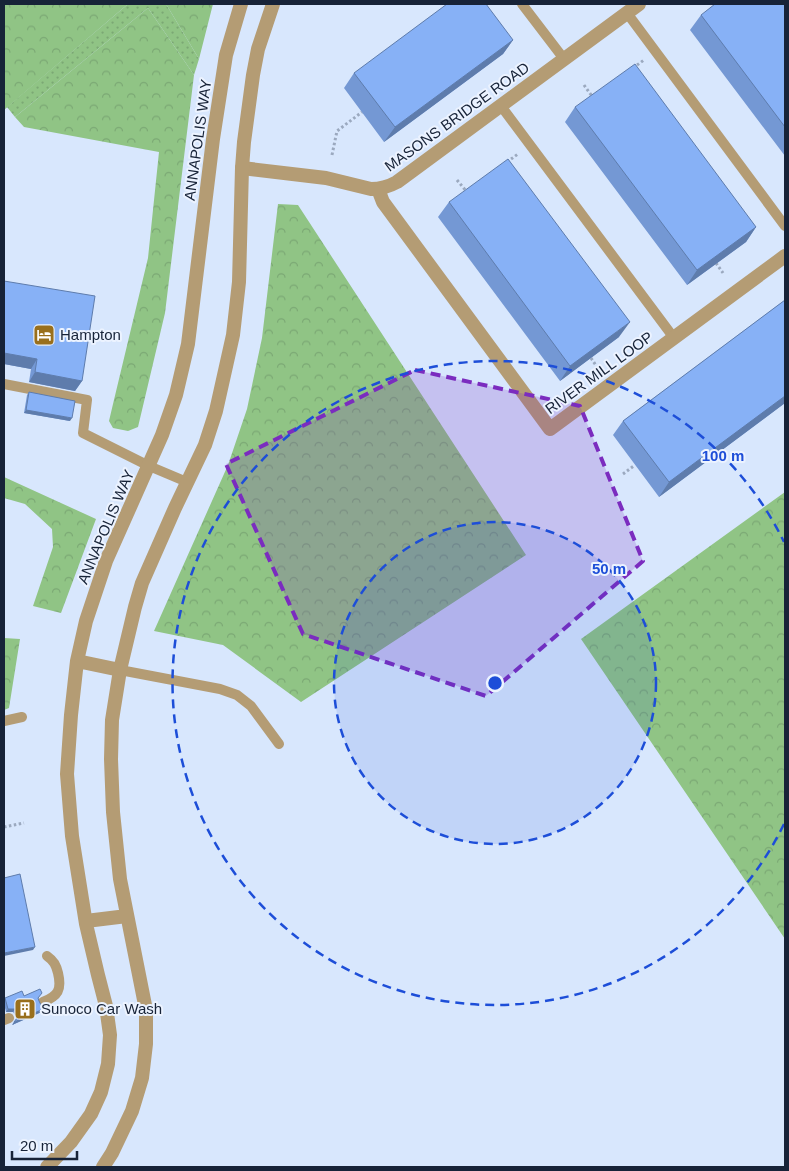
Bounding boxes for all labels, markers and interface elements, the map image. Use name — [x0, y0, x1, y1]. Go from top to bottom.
street label: MASONS BRIDGE ROAD — [381, 58, 532, 175]
street label: ANNAPOLIS WAY — [181, 78, 214, 202]
hotel icon: Hampton — [32, 323, 56, 347]
place label: Hampton — [60, 326, 121, 343]
street label: RIVER MILL LOOP — [542, 328, 656, 417]
text: 100 m — [702, 447, 744, 464]
street label: ANNAPOLIS WAY — [74, 467, 137, 587]
text: 50 m — [592, 560, 626, 577]
centre of rings — [486, 674, 504, 692]
building icon: Sunoco Car Wash — [13, 997, 37, 1021]
place label: Sunoco Car Wash — [41, 1000, 162, 1017]
scale bar — [12, 1128, 78, 1160]
text: 20 m — [20, 1137, 53, 1154]

